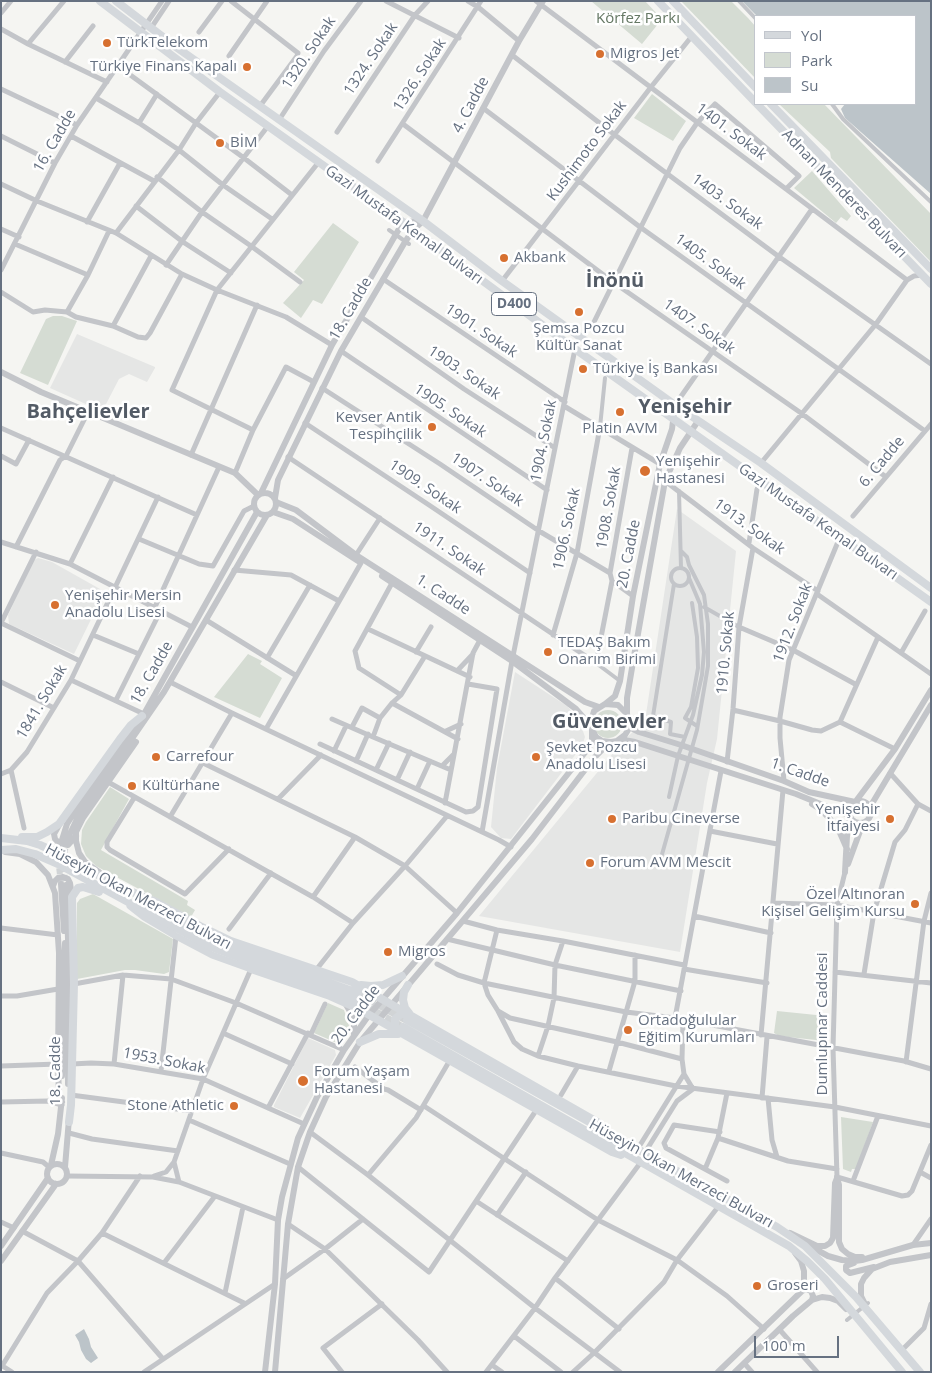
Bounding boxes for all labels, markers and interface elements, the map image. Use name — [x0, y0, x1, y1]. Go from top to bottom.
park label: Körfez Parkı — [596, 10, 680, 28]
street label: 1320. Sokak — [278, 13, 340, 93]
legend — [754, 15, 917, 105]
street label: 1324. Sokak — [340, 19, 402, 99]
text: Yol — [801, 25, 822, 45]
place label: TürkTelekom — [117, 34, 208, 52]
street label: 1326. Sokak — [390, 35, 450, 115]
marker: TürkTelekom — [101, 37, 113, 49]
place label: Migros Jet — [610, 45, 679, 63]
marker: Migros Jet — [594, 48, 606, 60]
text: Park — [801, 50, 832, 70]
place label: Türkiye Finans Kapalı — [90, 58, 237, 76]
marker: Türkiye Finans Kapalı — [241, 61, 253, 73]
street label: 4. Cadde — [449, 74, 493, 136]
text: Su — [801, 75, 818, 95]
street label: Kushimoto Sokak — [543, 97, 631, 205]
street label: 1401. Sokak — [692, 100, 770, 164]
street label: 16. Cadde — [30, 106, 80, 176]
street label: Adnan Menderes Bulvarı — [778, 126, 910, 262]
place label: BİM — [230, 134, 257, 152]
marker: BİM — [214, 137, 226, 149]
street label: Gazi Mustafa Kemal Bulvarı — [322, 162, 486, 288]
street label: 1403. Sokak — [688, 170, 766, 234]
street label: 1405. Sokak — [671, 230, 749, 294]
place label: Akbank — [514, 249, 566, 267]
marker: Akbank — [498, 252, 510, 264]
district label: İnönü — [586, 269, 644, 293]
street label: 18. Cadde — [326, 274, 376, 344]
road number: D400 — [492, 292, 536, 316]
street label: 1407. Sokak — [660, 296, 738, 358]
street label: 1901. Sokak — [441, 300, 521, 362]
marker: Şemsa Pozcu Kültür Sanat — [573, 306, 585, 318]
place label: Şemsa Pozcu Kültür Sanat — [533, 320, 625, 355]
street label: 1903. Sokak — [424, 342, 504, 404]
place label: Türkiye İş Bankası — [593, 360, 718, 378]
marker: Türkiye İş Bankası — [577, 363, 589, 375]
street label: 1905. Sokak — [410, 380, 490, 442]
district label: Yenişehir — [638, 395, 732, 419]
street label: 1904. Sokak — [527, 398, 561, 484]
district label: Bahçelievler — [26, 400, 150, 424]
marker: Platin AVM — [614, 406, 626, 418]
place label: Kevser Antik Tespihçilik — [336, 409, 422, 444]
place label: Platin AVM — [582, 420, 658, 438]
marker: Kevser Antik Tespihçilik — [426, 421, 438, 433]
street label: 6. Cadde — [856, 433, 908, 491]
street label: 1907. Sokak — [447, 449, 527, 511]
place label: Yenişehir Hastanesi — [656, 453, 725, 488]
street label: 1909. Sokak — [385, 456, 465, 518]
street label: Gazi Mustafa Kemal Bulvarı — [735, 460, 901, 584]
marker: Yenişehir Hastanesi — [638, 464, 652, 478]
street label: 1908. Sokak — [593, 465, 625, 551]
street label: 1906. Sokak — [550, 486, 584, 572]
street label: 1913. Sokak — [710, 495, 788, 559]
street label: 1911. Sokak — [409, 518, 489, 580]
street label: 20. Cadde — [614, 518, 644, 590]
street label: 1. Cadde — [413, 571, 473, 619]
street label: 1912. Sokak — [770, 581, 816, 665]
place label: Yenişehir Mersin Anadolu Lisesi — [65, 587, 182, 622]
marker: Yenişehir Mersin Anadolu Lisesi — [49, 599, 61, 611]
street label: 1910. Sokak — [713, 611, 739, 695]
place label: TEDAŞ Bakım Onarım Birimi — [558, 634, 656, 669]
street label: 18. Cadde — [127, 638, 177, 708]
marker: TEDAŞ Bakım Onarım Birimi — [542, 646, 554, 658]
street label: 1841. Sokak — [13, 662, 71, 742]
district label: Güvenevler — [552, 710, 666, 734]
place label: Şevket Pozcu Anadolu Lisesi — [546, 739, 646, 774]
place label: Carrefour — [166, 748, 234, 766]
marker: Carrefour — [150, 751, 162, 763]
marker: Şevket Pozcu Anadolu Lisesi — [530, 751, 542, 763]
street label: 1. Cadde — [768, 755, 832, 791]
place label: Kültürhane — [142, 777, 220, 795]
marker: Kültürhane — [126, 780, 138, 792]
place label: Yenişehir İtfaiyesi — [816, 801, 880, 836]
place label: Paribu Cineverse — [622, 810, 740, 828]
marker: Paribu Cineverse — [606, 813, 618, 825]
marker: Yenişehir İtfaiyesi — [884, 813, 896, 825]
street label: Hüseyin Okan Merzeci Bulvarı — [42, 840, 234, 954]
place label: Forum AVM Mescit — [600, 854, 731, 872]
marker: Forum AVM Mescit — [584, 857, 596, 869]
place label: Özel Altınoran Kişisel Gelişim Kursu — [761, 886, 905, 921]
marker: Özel Altınoran Kişisel Gelişim Kursu — [909, 898, 921, 910]
place label: Migros — [398, 943, 446, 961]
marker: Migros — [382, 946, 394, 958]
street label: Dumlupınar Caddesi — [814, 953, 832, 1095]
street label: 20. Cadde — [328, 982, 384, 1048]
place label: Ortadoğulular Eğitim Kurumları — [638, 1012, 755, 1047]
marker: Ortadoğulular Eğitim Kurumları — [622, 1024, 634, 1036]
street label: 18. Cadde — [47, 1036, 65, 1106]
street label: 1953. Sokak — [121, 1044, 207, 1078]
place label: Forum Yaşam Hastanesi — [314, 1063, 410, 1098]
marker: Forum Yaşam Hastanesi — [296, 1074, 310, 1088]
place label: Stone Athletic — [127, 1097, 224, 1115]
marker: Stone Athletic — [228, 1100, 240, 1112]
street label: Hüseyin Okan Merzeci Bulvarı — [586, 1116, 776, 1232]
place label: Groseri — [767, 1277, 819, 1295]
marker: Groseri — [751, 1280, 763, 1292]
scale bar — [757, 1326, 842, 1358]
text: 100 m — [762, 1335, 806, 1355]

